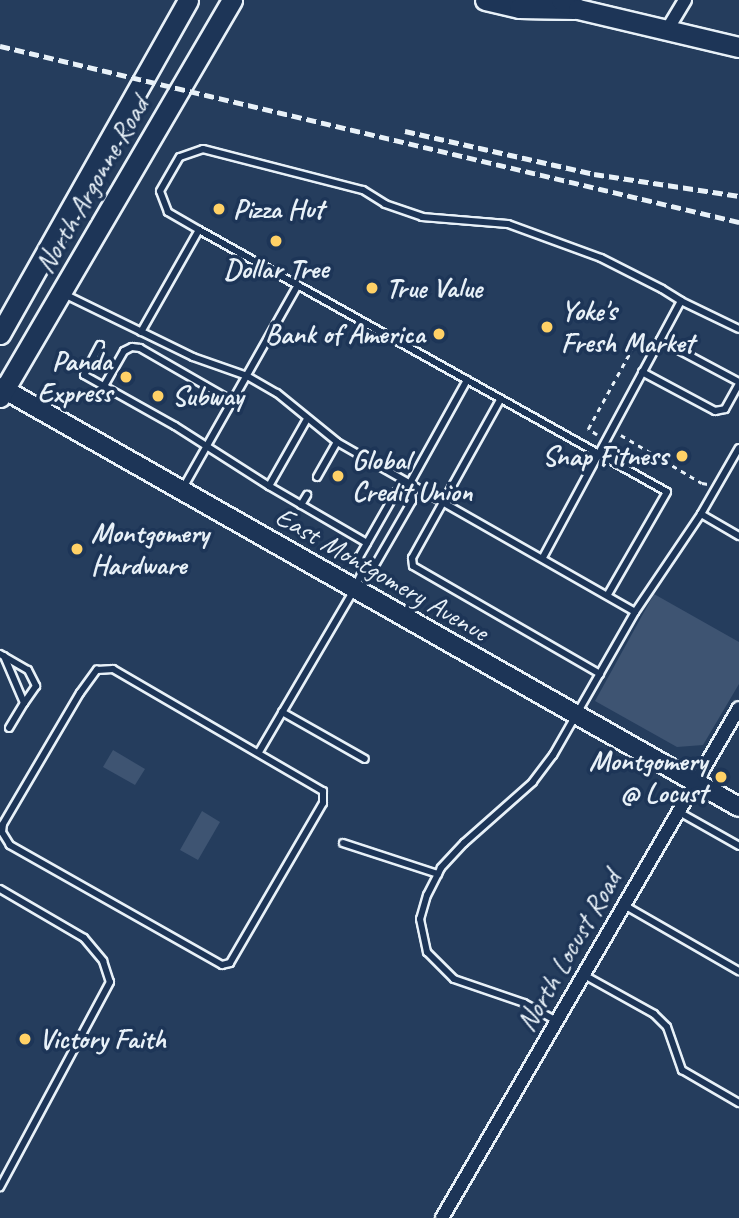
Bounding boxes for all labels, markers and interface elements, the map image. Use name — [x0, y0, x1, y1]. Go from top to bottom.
street label: North Argonne Road — [28, 91, 156, 279]
place label: Pizza Hut — [233, 192, 323, 226]
marker: Pizza Hut — [211, 201, 227, 217]
marker: Dollar Tree — [268, 233, 284, 249]
place label: Dollar Tree — [224, 252, 328, 286]
place label: True Value — [386, 271, 483, 305]
marker: True Value — [364, 280, 380, 296]
place label: Yoke's Fresh Market — [561, 294, 695, 360]
place label: Bank of America — [265, 317, 425, 351]
marker: Yoke's Fresh Market — [539, 319, 555, 335]
marker: Bank of America — [431, 326, 447, 342]
place label: Panda Express — [38, 344, 112, 410]
marker: Panda Express — [118, 369, 134, 385]
place label: Subway — [172, 379, 243, 413]
marker: Subway — [150, 388, 166, 404]
place label: Snap Fitness — [542, 439, 668, 473]
place label: Global Credit Union — [352, 443, 472, 509]
marker: Snap Fitness — [674, 448, 690, 464]
marker: Global Credit Union — [330, 468, 346, 484]
street label: East Montgomery Avenue — [270, 499, 494, 649]
place label: Montgomery Hardware — [91, 516, 209, 582]
marker: Montgomery Hardware — [69, 541, 85, 557]
place label: Montgomery @ Locust — [589, 744, 707, 810]
marker: Montgomery @ Locust — [713, 769, 729, 785]
street label: North Locust Road — [509, 865, 629, 1037]
place label: Victory Faith — [39, 1022, 167, 1056]
marker: Victory Faith — [17, 1031, 33, 1047]

